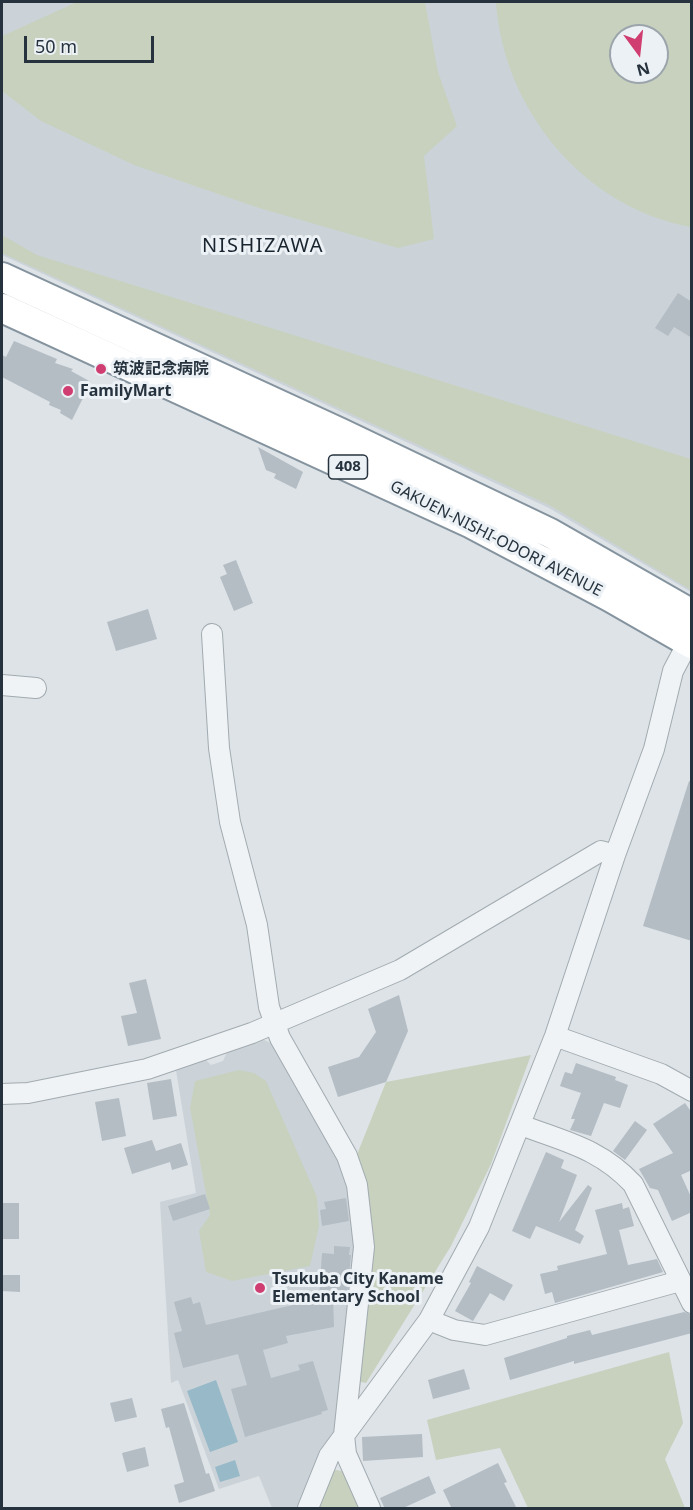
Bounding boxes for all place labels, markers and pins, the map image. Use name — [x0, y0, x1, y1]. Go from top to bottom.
place label: 筑波記念病院 — [113, 359, 209, 379]
marker: 筑波記念病院 — [94, 362, 108, 376]
place label: FamilyMart — [80, 381, 171, 401]
marker: FamilyMart — [61, 384, 75, 398]
place label: Tsukuba City Kaname Elementary School — [272, 1269, 444, 1307]
marker: Tsukuba City Kaname Elementary School — [253, 1281, 267, 1295]

